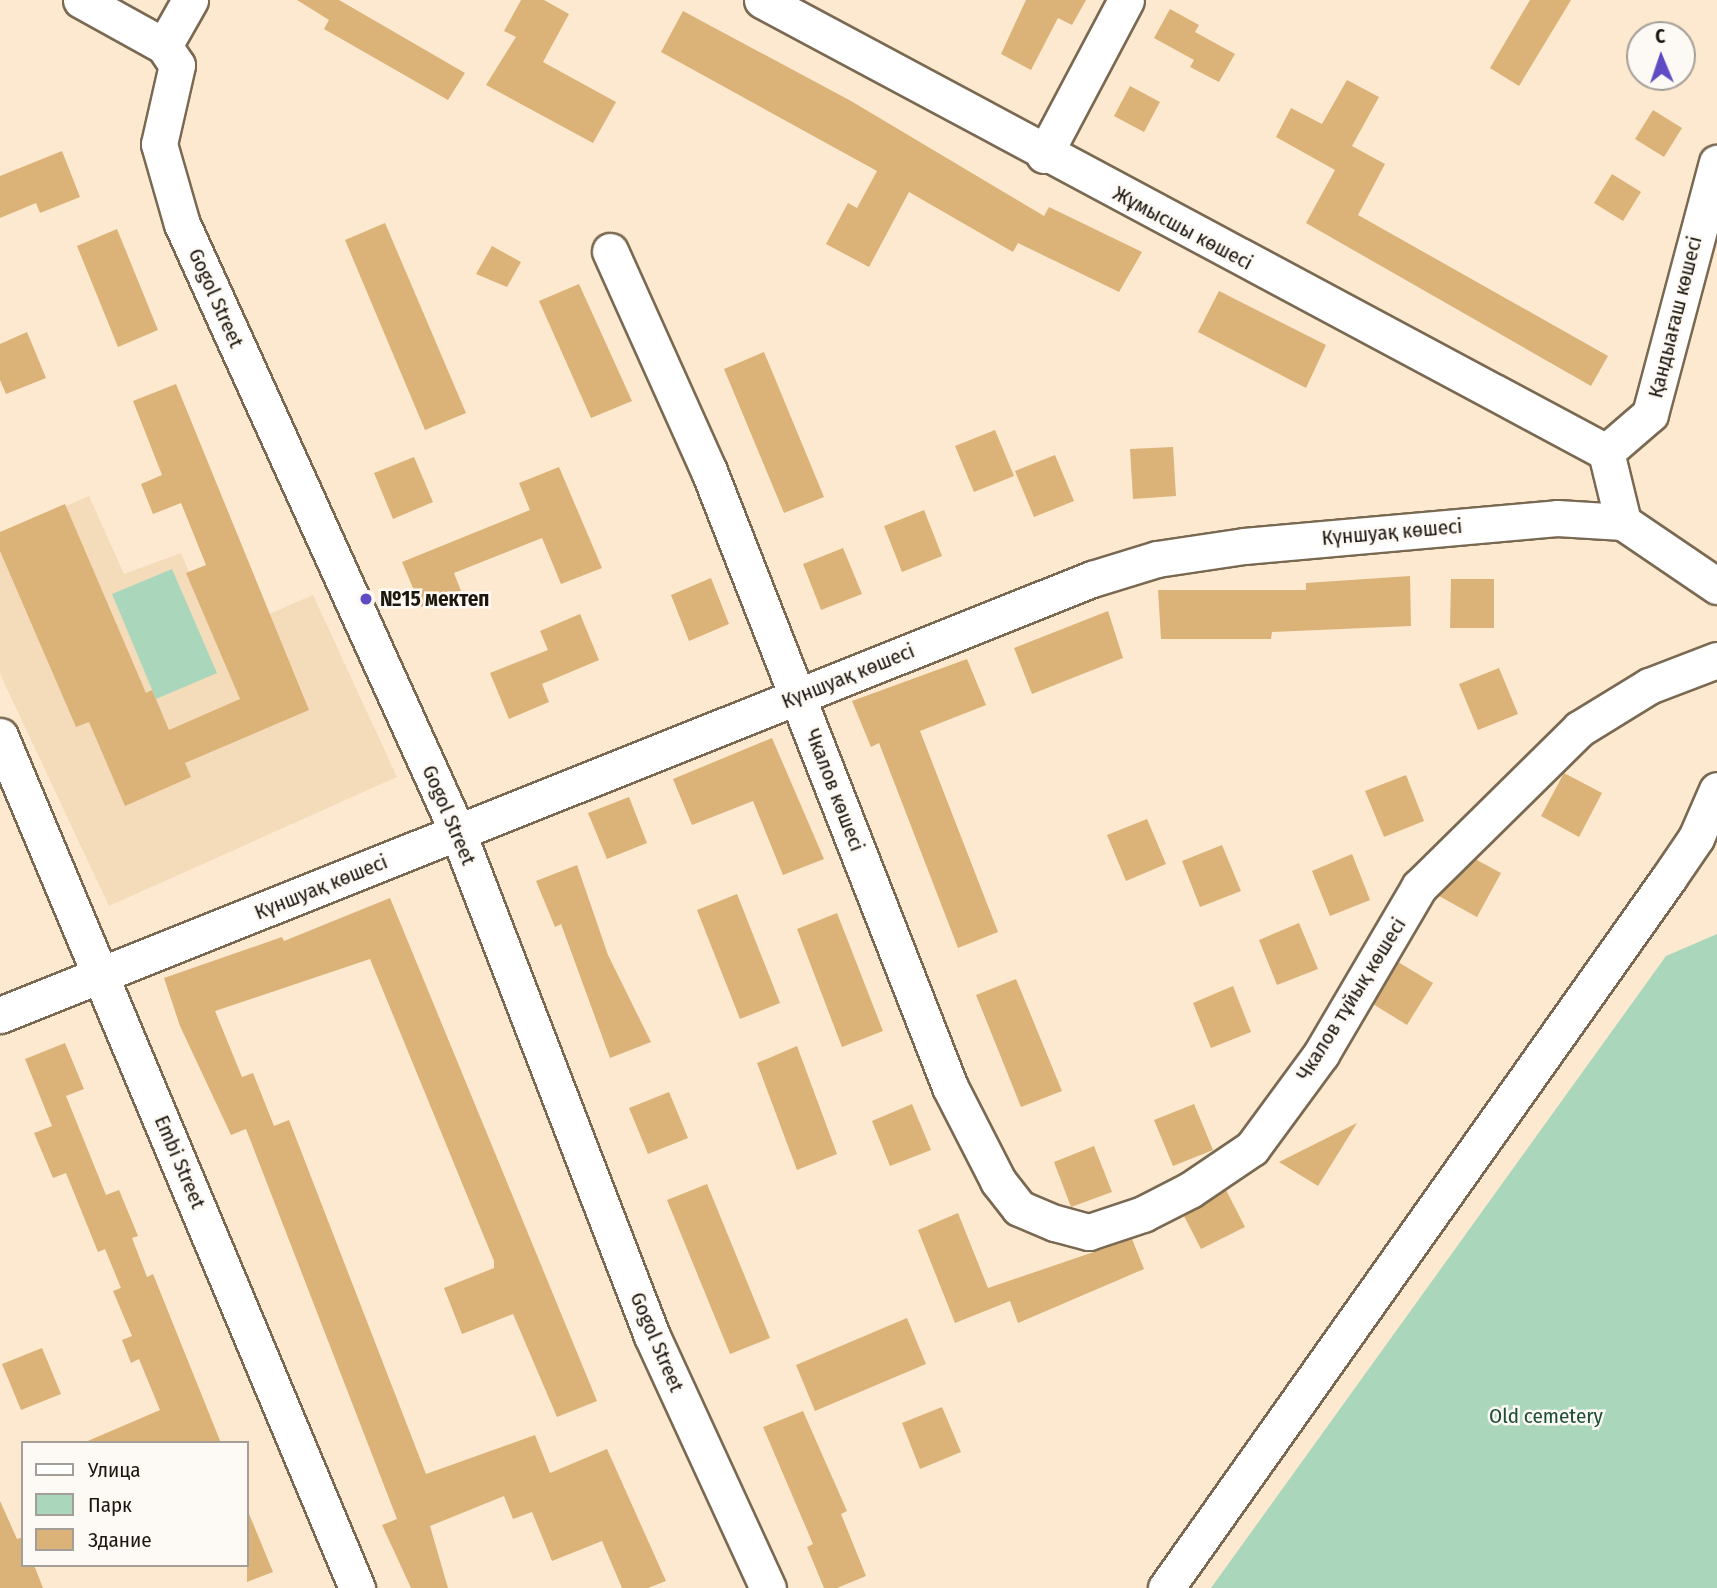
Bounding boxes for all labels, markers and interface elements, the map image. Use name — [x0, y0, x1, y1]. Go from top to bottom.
north arrow — [1626, 21, 1696, 91]
text: С — [1655, 25, 1666, 48]
street label: Жұмысшы көшесі — [1109, 181, 1257, 275]
street label: Қандыағаш көшесі — [1643, 234, 1707, 400]
street label: Gogol Street — [183, 245, 249, 351]
street label: Күншуақ көшесі — [1321, 513, 1463, 551]
place label: №15 мектеп — [380, 586, 489, 612]
marker: №15 мектеп — [358, 591, 374, 607]
street label: Күншуақ көшесі — [778, 638, 918, 714]
street label: Чкалов көшесі — [800, 725, 870, 855]
street label: Gogol Street — [417, 761, 481, 869]
street label: Күншуақ көшесі — [251, 849, 391, 925]
street label: Чкалов тұйық көшесі — [1291, 913, 1411, 1085]
street label: Embi Street — [149, 1112, 211, 1212]
street label: Gogol Street — [625, 1288, 689, 1396]
park label: Old cemetery — [1489, 1403, 1603, 1429]
legend — [21, 1441, 248, 1567]
text: Улица — [88, 1457, 141, 1483]
text: Парк — [88, 1492, 132, 1518]
text: Здание — [88, 1527, 152, 1553]

